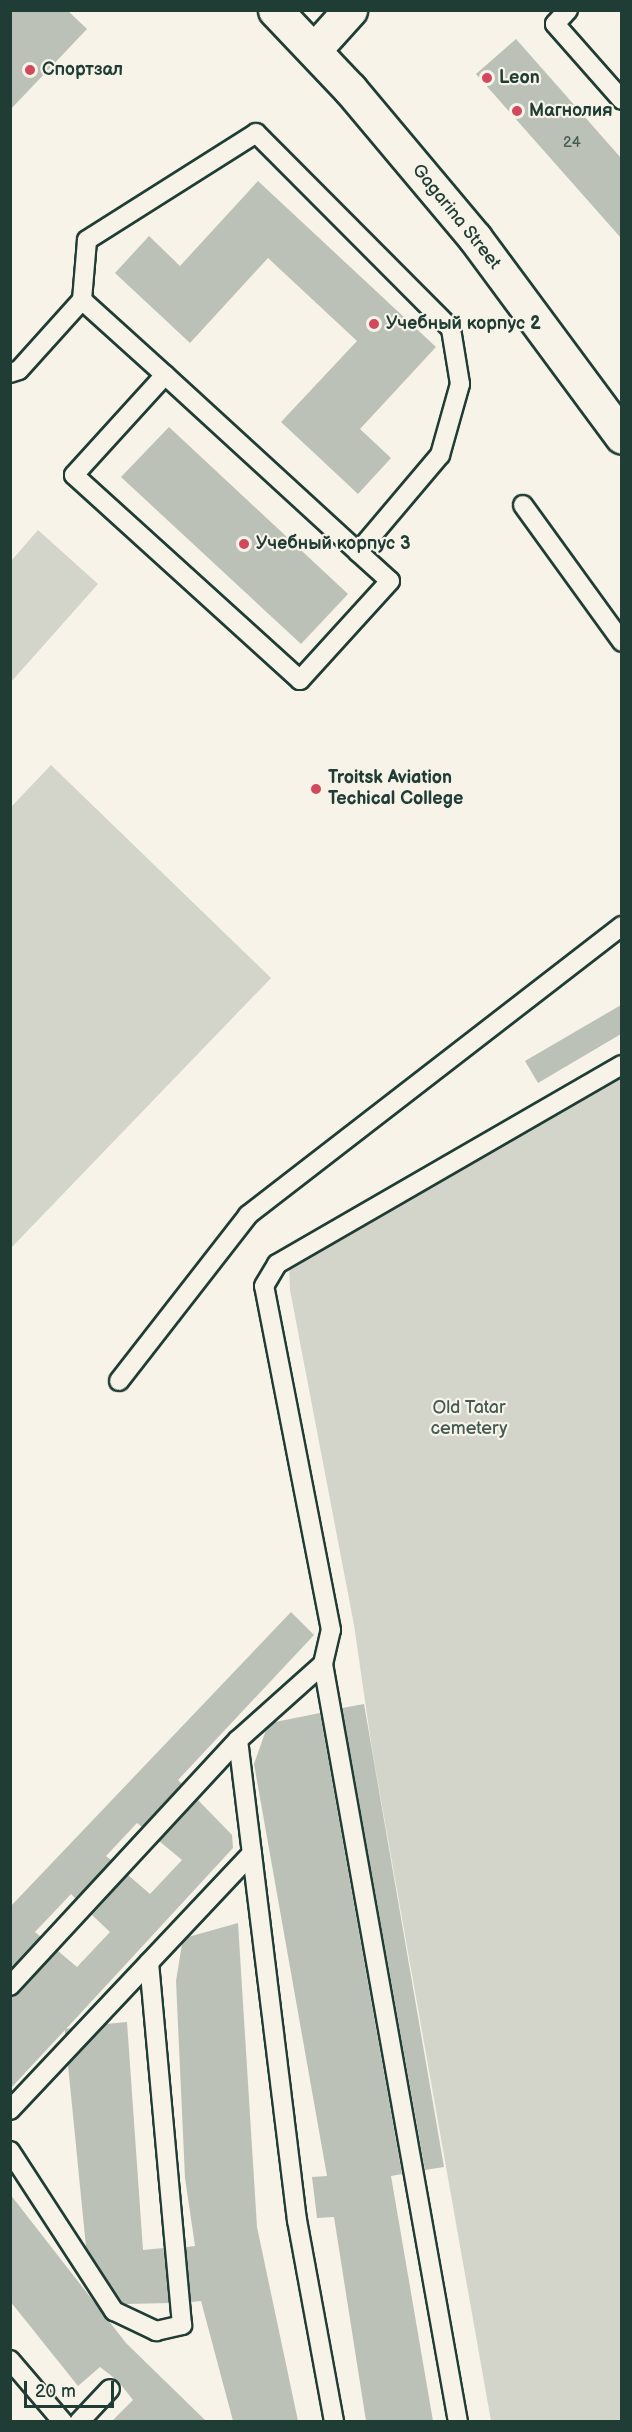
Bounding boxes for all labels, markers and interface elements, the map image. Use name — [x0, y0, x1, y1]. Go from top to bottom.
place label: Спортзал — [42, 59, 123, 81]
marker: Спортзал — [23, 63, 37, 77]
place label: Leon — [499, 67, 540, 89]
marker: Leon — [480, 71, 494, 85]
place label: Магнолия — [529, 100, 613, 122]
marker: Магнолия — [510, 104, 524, 118]
house number: 24 — [563, 134, 581, 152]
street label: Gagarina Street — [407, 160, 505, 274]
place label: Учебный корпус 2 — [386, 313, 541, 335]
marker: Учебный корпус 2 — [367, 317, 381, 331]
place label: Учебный корпус 3 — [256, 533, 410, 555]
marker: Учебный корпус 3 — [237, 537, 251, 551]
place label: Troitsk Aviation Techical College — [328, 768, 463, 810]
marker: Troitsk Aviation Techical College — [309, 782, 323, 796]
park label: Old Tatar cemetery — [430, 1398, 508, 1440]
scale bar — [27, 2369, 117, 2407]
text: 20 m — [35, 2381, 76, 2402]

